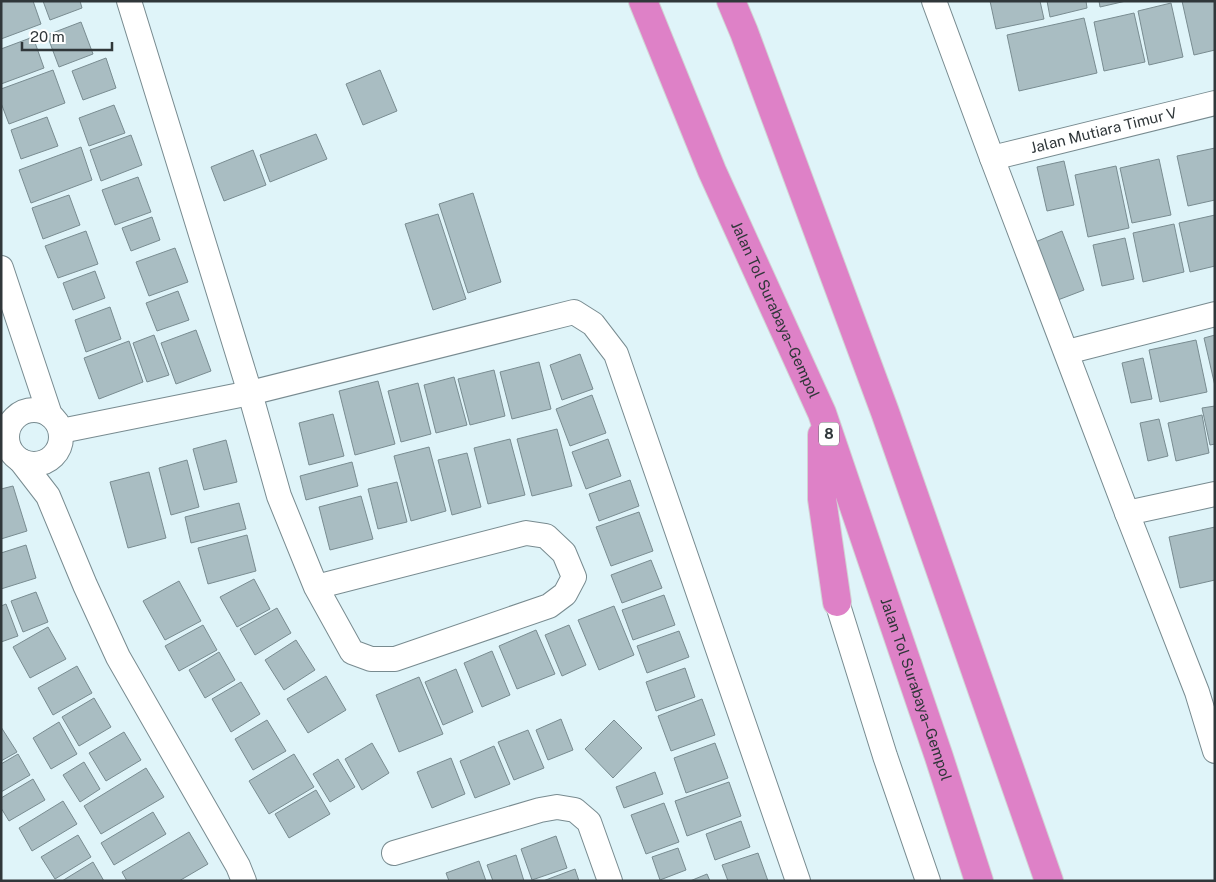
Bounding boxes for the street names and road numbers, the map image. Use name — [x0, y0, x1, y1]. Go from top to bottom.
street label: Jalan Mutiara Timur V — [1028, 104, 1179, 156]
street label: Jalan Tol Surabaya–Gempol — [728, 219, 823, 401]
road number: 8 — [819, 422, 839, 446]
street label: Jalan Tol Surabaya–Gempol — [877, 595, 955, 783]

